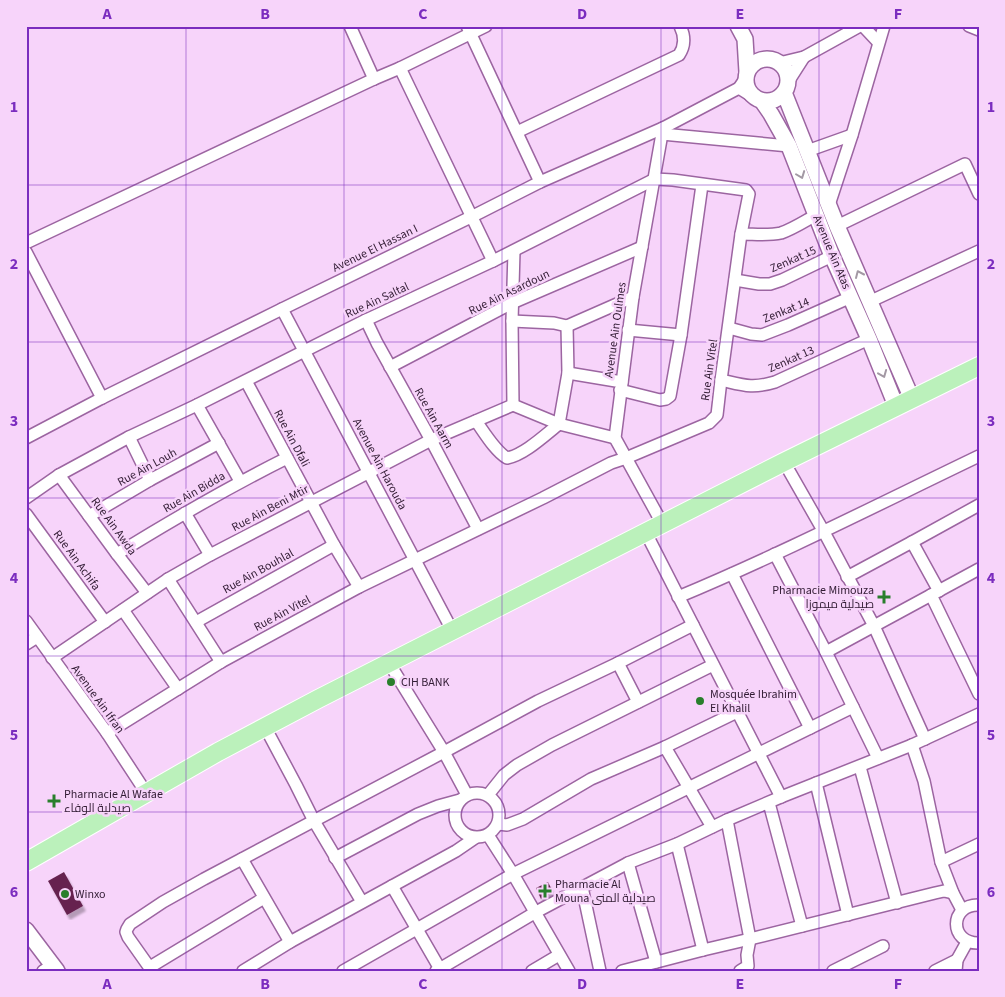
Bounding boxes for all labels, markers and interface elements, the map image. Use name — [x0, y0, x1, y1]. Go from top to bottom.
text: A — [101, 3, 112, 25]
text: B — [260, 3, 270, 25]
text: C — [418, 3, 428, 25]
text: D — [577, 3, 587, 25]
text: E — [736, 3, 744, 25]
text: F — [894, 3, 902, 25]
text: 1 — [10, 96, 18, 118]
text: 1 — [987, 96, 995, 118]
one-way arrow — [794, 170, 805, 179]
street label: Avenue Ain Atas — [808, 212, 855, 292]
street label: Avenue El Hassan I — [330, 220, 421, 277]
street label: Zenkat 15 — [767, 242, 819, 277]
text: 2 — [10, 253, 18, 275]
text: 2 — [987, 253, 995, 275]
street label: Rue Ain Asardoun — [466, 265, 553, 319]
one-way arrow — [854, 270, 865, 279]
street label: Rue Ain Saltal — [343, 278, 412, 323]
street label: Avenue Ain Oulmes — [600, 281, 631, 379]
street label: Zenkat 14 — [760, 293, 812, 327]
street label: Rue Ain Vitel — [697, 338, 722, 402]
street label: Zenkat 13 — [765, 342, 817, 377]
one-way arrow — [877, 369, 887, 378]
street label: Rue Ain Aarm — [410, 385, 457, 452]
street label: Rue Ain Dfali — [269, 406, 314, 470]
text: 3 — [10, 410, 18, 432]
text: 3 — [987, 410, 995, 432]
street label: Avenue Ain Harouda — [348, 415, 411, 513]
street label: Rue Ain Louh — [115, 444, 180, 491]
street label: Rue Ain Bidda — [160, 468, 229, 517]
street label: Rue Ain Beni Mtir — [229, 481, 312, 536]
street label: Rue Ain Awda — [87, 494, 140, 559]
street label: Rue Ain Achifa — [49, 527, 104, 594]
street label: Rue Ain Bouhlal — [220, 545, 297, 598]
text: 4 — [10, 567, 19, 589]
text: 4 — [987, 567, 996, 589]
place label: Pharmacie Mimouza صيدلية ميموزا — [772, 582, 874, 613]
street label: Rue Ain Vitel — [251, 591, 314, 636]
marker: Pharmacie Mimouza صيدلية ميموزا — [878, 591, 890, 603]
street label: Avenue Ain Ifran — [67, 662, 128, 737]
place label: CIH BANK — [401, 674, 450, 691]
marker: CIH BANK — [385, 676, 397, 688]
place label: Mosquée Ibrahim El Khalil — [710, 686, 797, 717]
marker: Mosquée Ibrahim El Khalil — [694, 695, 706, 707]
text: 5 — [10, 724, 18, 746]
text: 5 — [987, 724, 995, 746]
place label: Pharmacie Al Wafae صيدلية الوفاء — [64, 786, 163, 817]
marker: Pharmacie Al Wafae صيدلية الوفاء — [48, 795, 60, 807]
place label: Pharmacie Al Mouna صيدلية المنى — [555, 876, 656, 907]
text: 6 — [10, 881, 18, 903]
text: 6 — [987, 881, 995, 903]
marker: Pharmacie Al Mouna صيدلية المنى — [539, 885, 551, 897]
place label: Winxo — [75, 886, 106, 903]
marker: Winxo — [59, 888, 71, 900]
text: A — [101, 973, 112, 995]
text: B — [260, 973, 270, 995]
text: C — [418, 973, 428, 995]
text: D — [577, 973, 587, 995]
text: E — [736, 973, 744, 995]
text: F — [894, 973, 902, 995]

